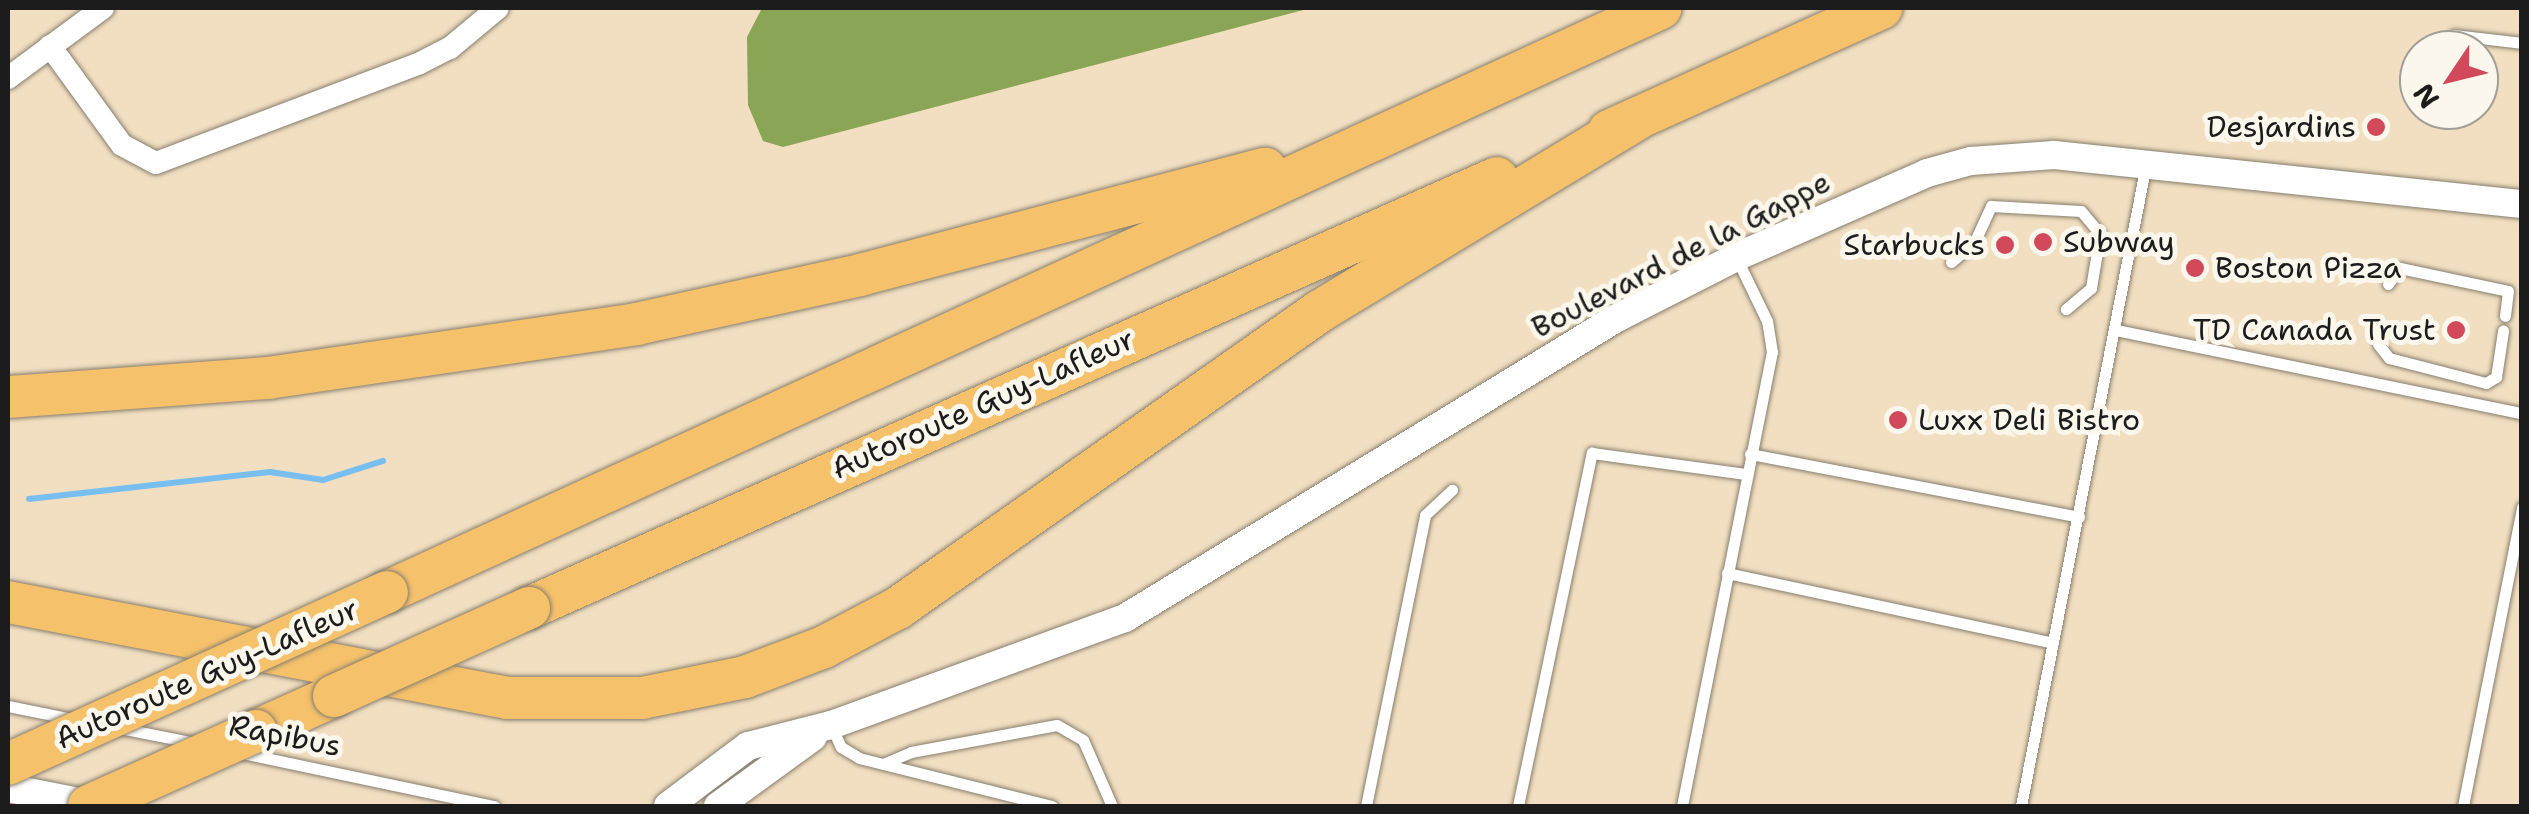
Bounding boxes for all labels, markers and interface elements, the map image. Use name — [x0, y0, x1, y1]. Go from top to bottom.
north arrow — [2399, 30, 2499, 130]
text: N — [2404, 76, 2448, 116]
place label: Desjardins — [2207, 109, 2356, 145]
marker: Desjardins — [2365, 116, 2387, 138]
street label: Boulevard de la Gappe — [1526, 164, 1836, 346]
place label: Subway — [2063, 224, 2175, 260]
place label: Starbucks — [1844, 227, 1985, 263]
marker: Subway — [2032, 231, 2054, 253]
marker: Starbucks — [1994, 234, 2016, 256]
place label: Boston Pizza — [2215, 250, 2401, 286]
marker: Boston Pizza — [2184, 257, 2206, 279]
place label: TD Canada Trust — [2193, 312, 2436, 348]
marker: TD Canada Trust — [2445, 319, 2467, 341]
street label: Autoroute Guy-Lafleur — [826, 321, 1140, 487]
place label: Luxx Deli Bistro — [1918, 402, 2140, 438]
marker: Luxx Deli Bistro — [1887, 409, 1909, 431]
street label: Autoroute Guy-Lafleur — [50, 591, 364, 757]
street label: Rapibus — [226, 708, 344, 764]

